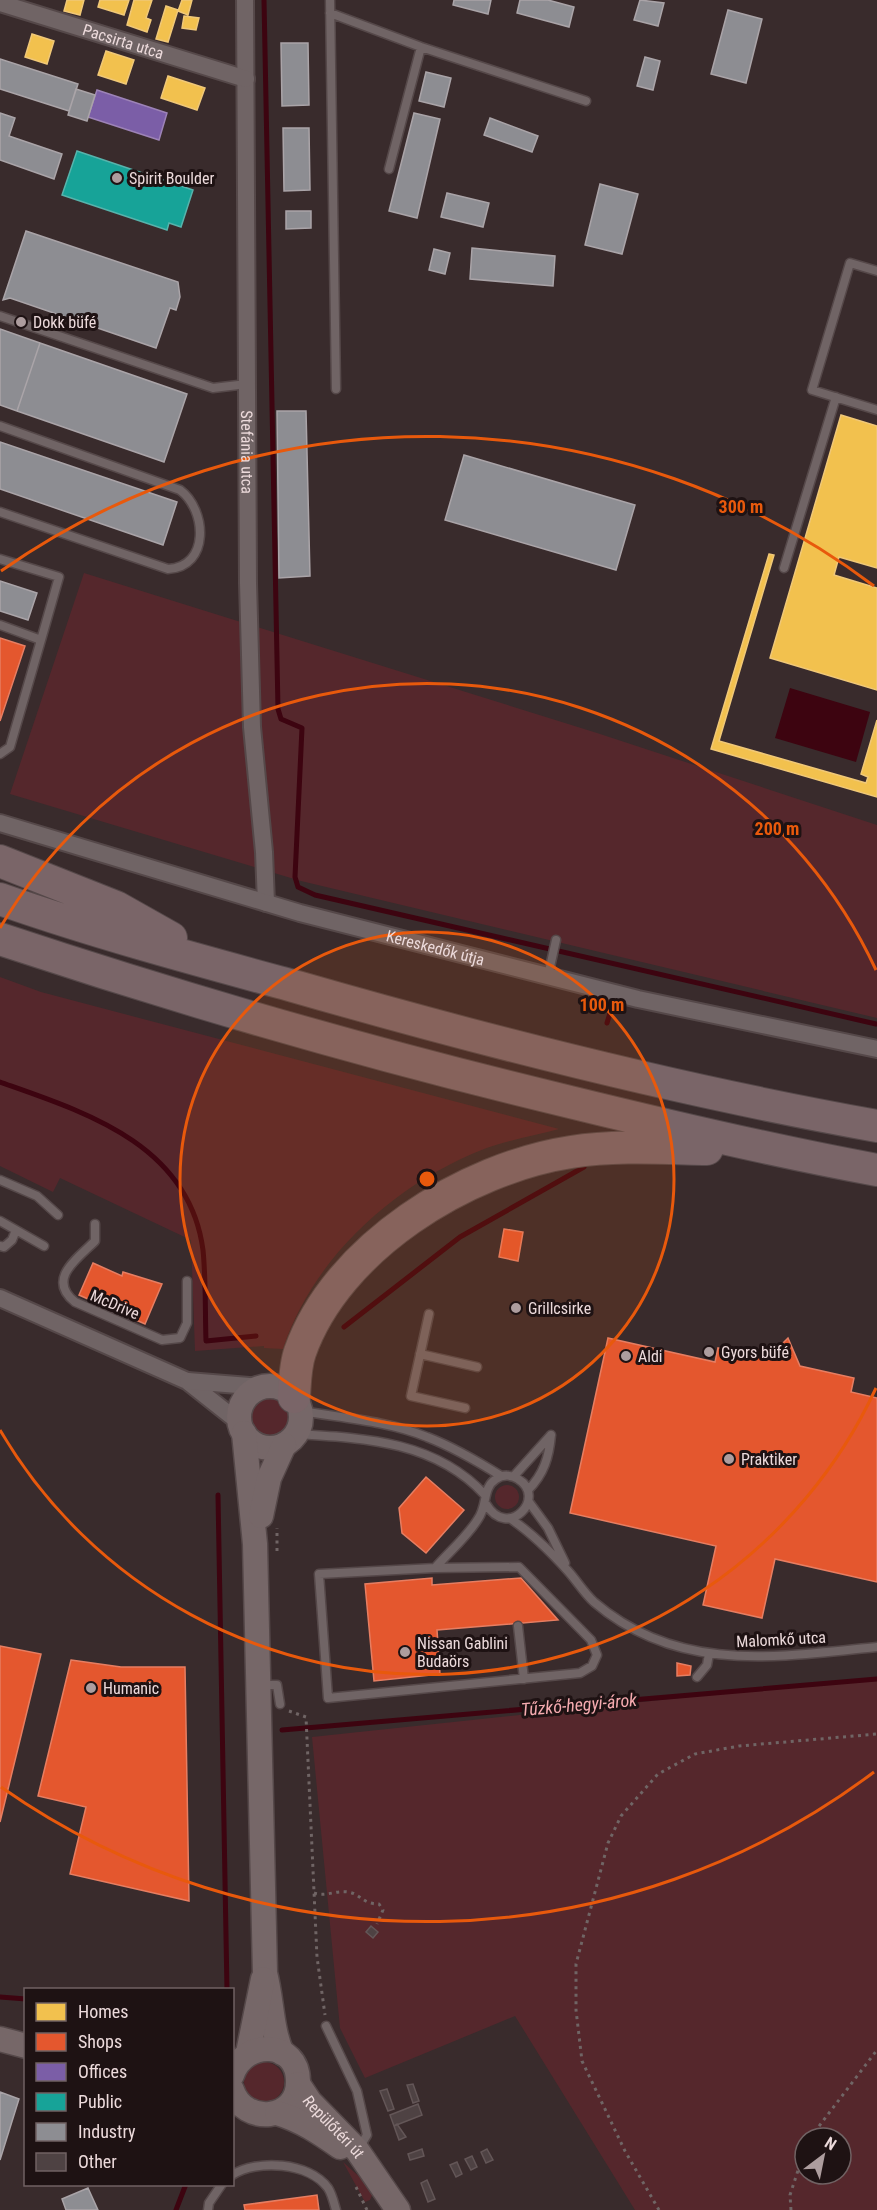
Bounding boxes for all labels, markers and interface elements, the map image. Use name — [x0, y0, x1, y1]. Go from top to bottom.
street label: Pacsirta utca — [80, 20, 166, 63]
place label: Spirit Boulder — [129, 169, 214, 188]
marker: Spirit Boulder — [110, 171, 124, 185]
place label: Dokk büfé — [33, 313, 96, 332]
marker: Dokk büfé — [14, 315, 28, 329]
street label: Stefánia utca — [237, 410, 257, 494]
text: 300 m — [719, 496, 763, 517]
text: 200 m — [755, 818, 799, 839]
street label: Kereskedők útja — [384, 926, 486, 970]
text: 100 m — [580, 994, 624, 1015]
centre of rings — [417, 1169, 437, 1189]
street label: McDrive — [87, 1286, 142, 1323]
place label: Grillcsirke — [528, 1299, 591, 1318]
marker: Grillcsirke — [509, 1301, 523, 1315]
place label: Gyors büfé — [721, 1343, 789, 1362]
marker: Gyors büfé — [702, 1345, 716, 1359]
place label: Aldi — [638, 1347, 663, 1366]
marker: Aldi — [619, 1349, 633, 1363]
place label: Praktiker — [741, 1450, 797, 1469]
marker: Praktiker — [722, 1452, 736, 1466]
street label: Malomkő utca — [736, 1628, 826, 1651]
place label: Nissan Gablini Budaörs — [417, 1634, 508, 1671]
marker: Nissan Gablini Budaörs — [398, 1645, 412, 1659]
place label: Humanic — [103, 1679, 159, 1698]
marker: Humanic — [84, 1681, 98, 1695]
water label: Tűzkő-hegyi-árok — [520, 1689, 639, 1720]
legend — [24, 1988, 234, 2186]
text: Homes — [78, 2001, 128, 2022]
text: Shops — [78, 2031, 122, 2052]
text: Offices — [78, 2061, 127, 2082]
text: Public — [78, 2091, 122, 2112]
street label: Repülőtéri út — [298, 2092, 369, 2162]
text: Industry — [78, 2121, 136, 2142]
north arrow — [793, 2126, 853, 2186]
text: N — [821, 2133, 840, 2154]
text: Other — [78, 2151, 117, 2172]

